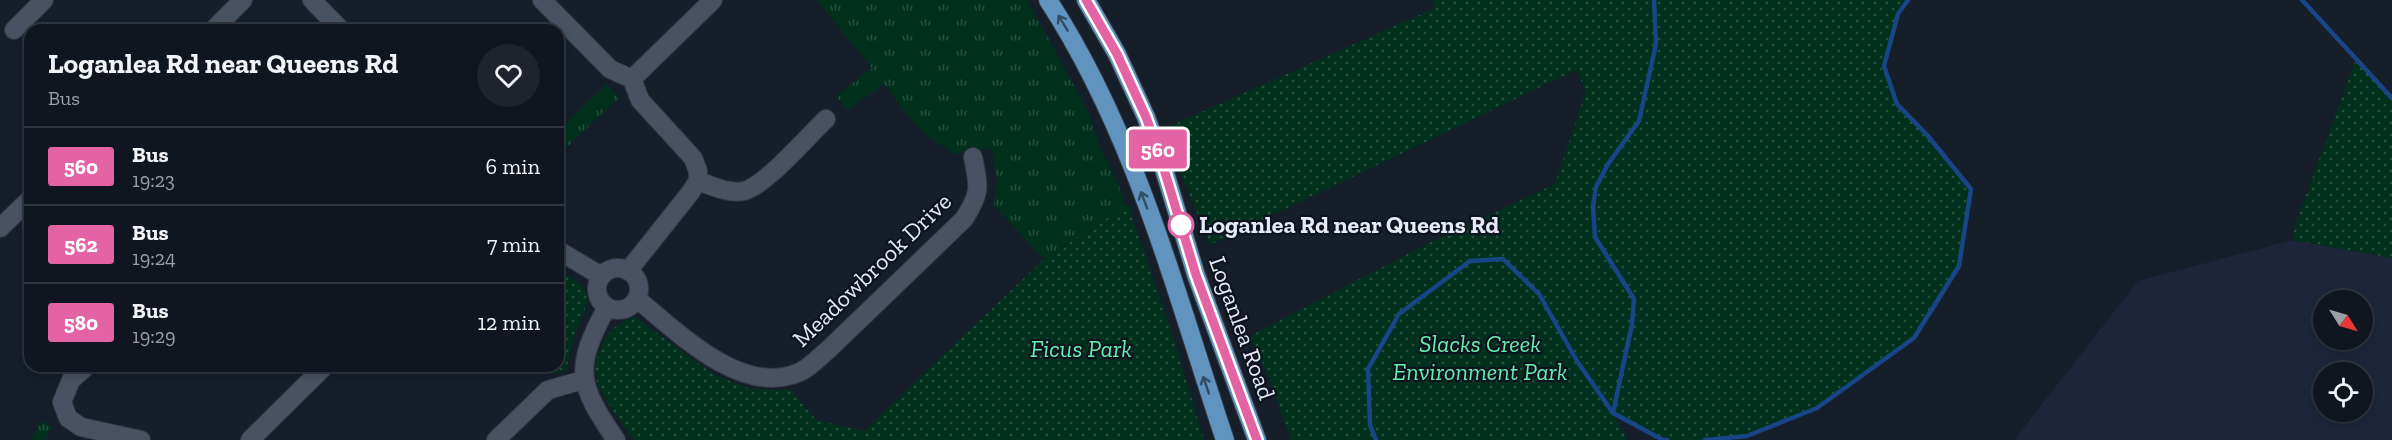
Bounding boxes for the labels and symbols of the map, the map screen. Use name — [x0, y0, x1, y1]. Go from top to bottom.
one-way arrow — [1056, 15, 1068, 32]
line badge: 560 — [1124, 130, 1192, 168]
street label: Meadowbrook Drive — [786, 187, 957, 353]
one-way arrow — [1138, 191, 1149, 210]
place label: Loganlea Rd near Queens Rd — [1199, 210, 1499, 239]
marker: Loganlea Rd near Queens Rd — [1168, 212, 1194, 238]
street label: Loganlea Road — [1203, 252, 1282, 403]
north arrow — [2313, 290, 2373, 350]
park label: Slacks Creek Environment Park — [1392, 329, 1568, 386]
park label: Ficus Park — [1030, 334, 1132, 363]
one-way arrow — [1200, 376, 1211, 395]

